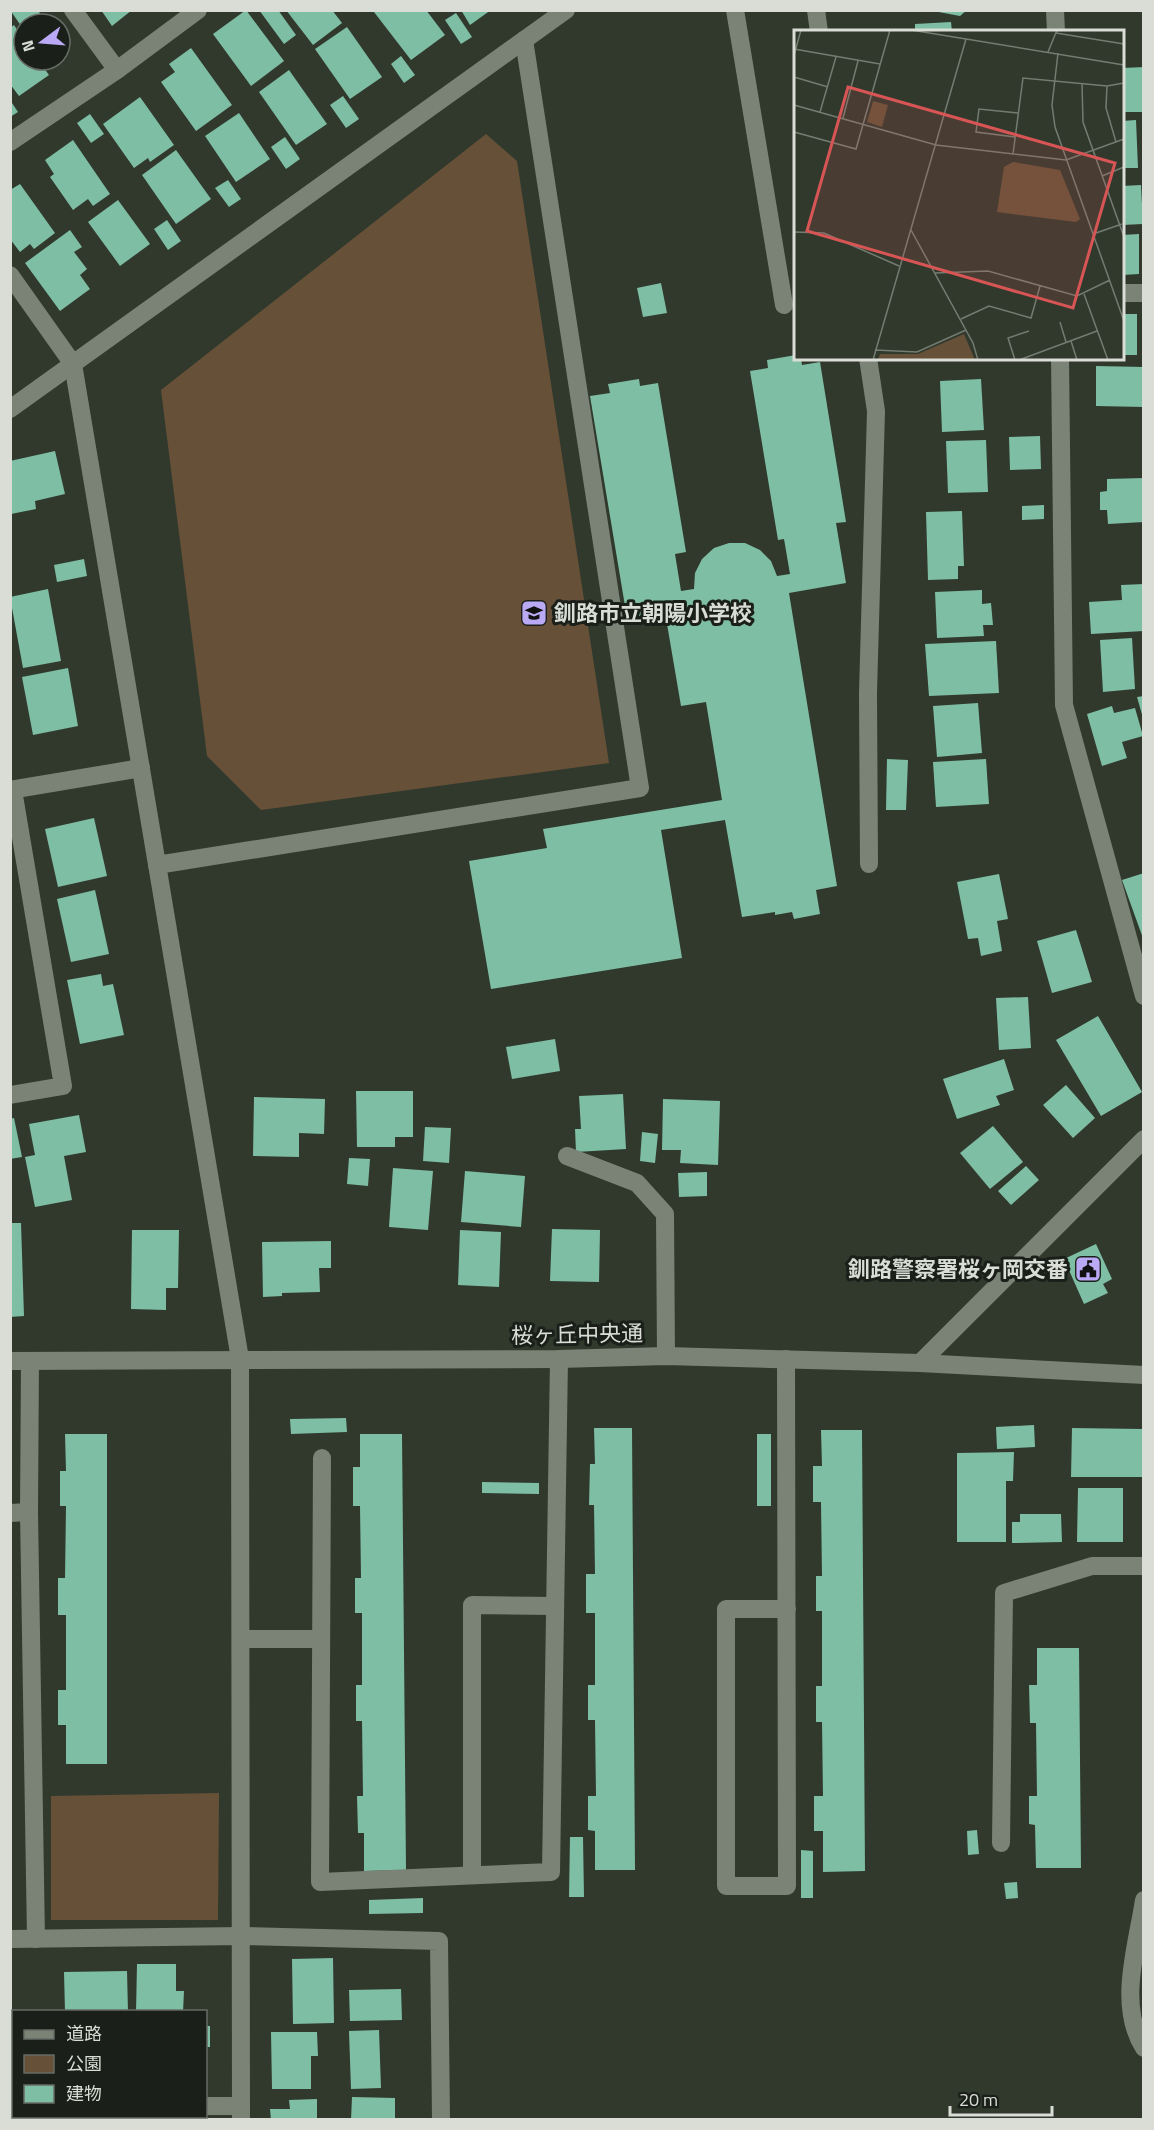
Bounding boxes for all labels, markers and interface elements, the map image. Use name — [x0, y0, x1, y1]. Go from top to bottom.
north arrow — [12, 12, 72, 72]
inset map — [794, 30, 1124, 360]
text: N — [15, 37, 41, 55]
place label: 釧路市立朝陽小学校 — [554, 596, 752, 630]
school or university icon: 釧路市立朝陽小学校 — [519, 598, 549, 628]
place label: 釧路警察署桜ヶ岡交番 — [848, 1252, 1068, 1286]
public building icon: 釧路警察署桜ヶ岡交番 — [1073, 1254, 1103, 1284]
street label: 桜ヶ丘中央通 — [511, 1316, 643, 1352]
legend — [12, 2010, 207, 2118]
text: 道路 — [66, 2020, 102, 2047]
text: 公園 — [66, 2050, 102, 2077]
scale bar — [950, 2079, 1052, 2117]
text: 建物 — [66, 2080, 102, 2107]
text: 20 m — [959, 2086, 998, 2113]

